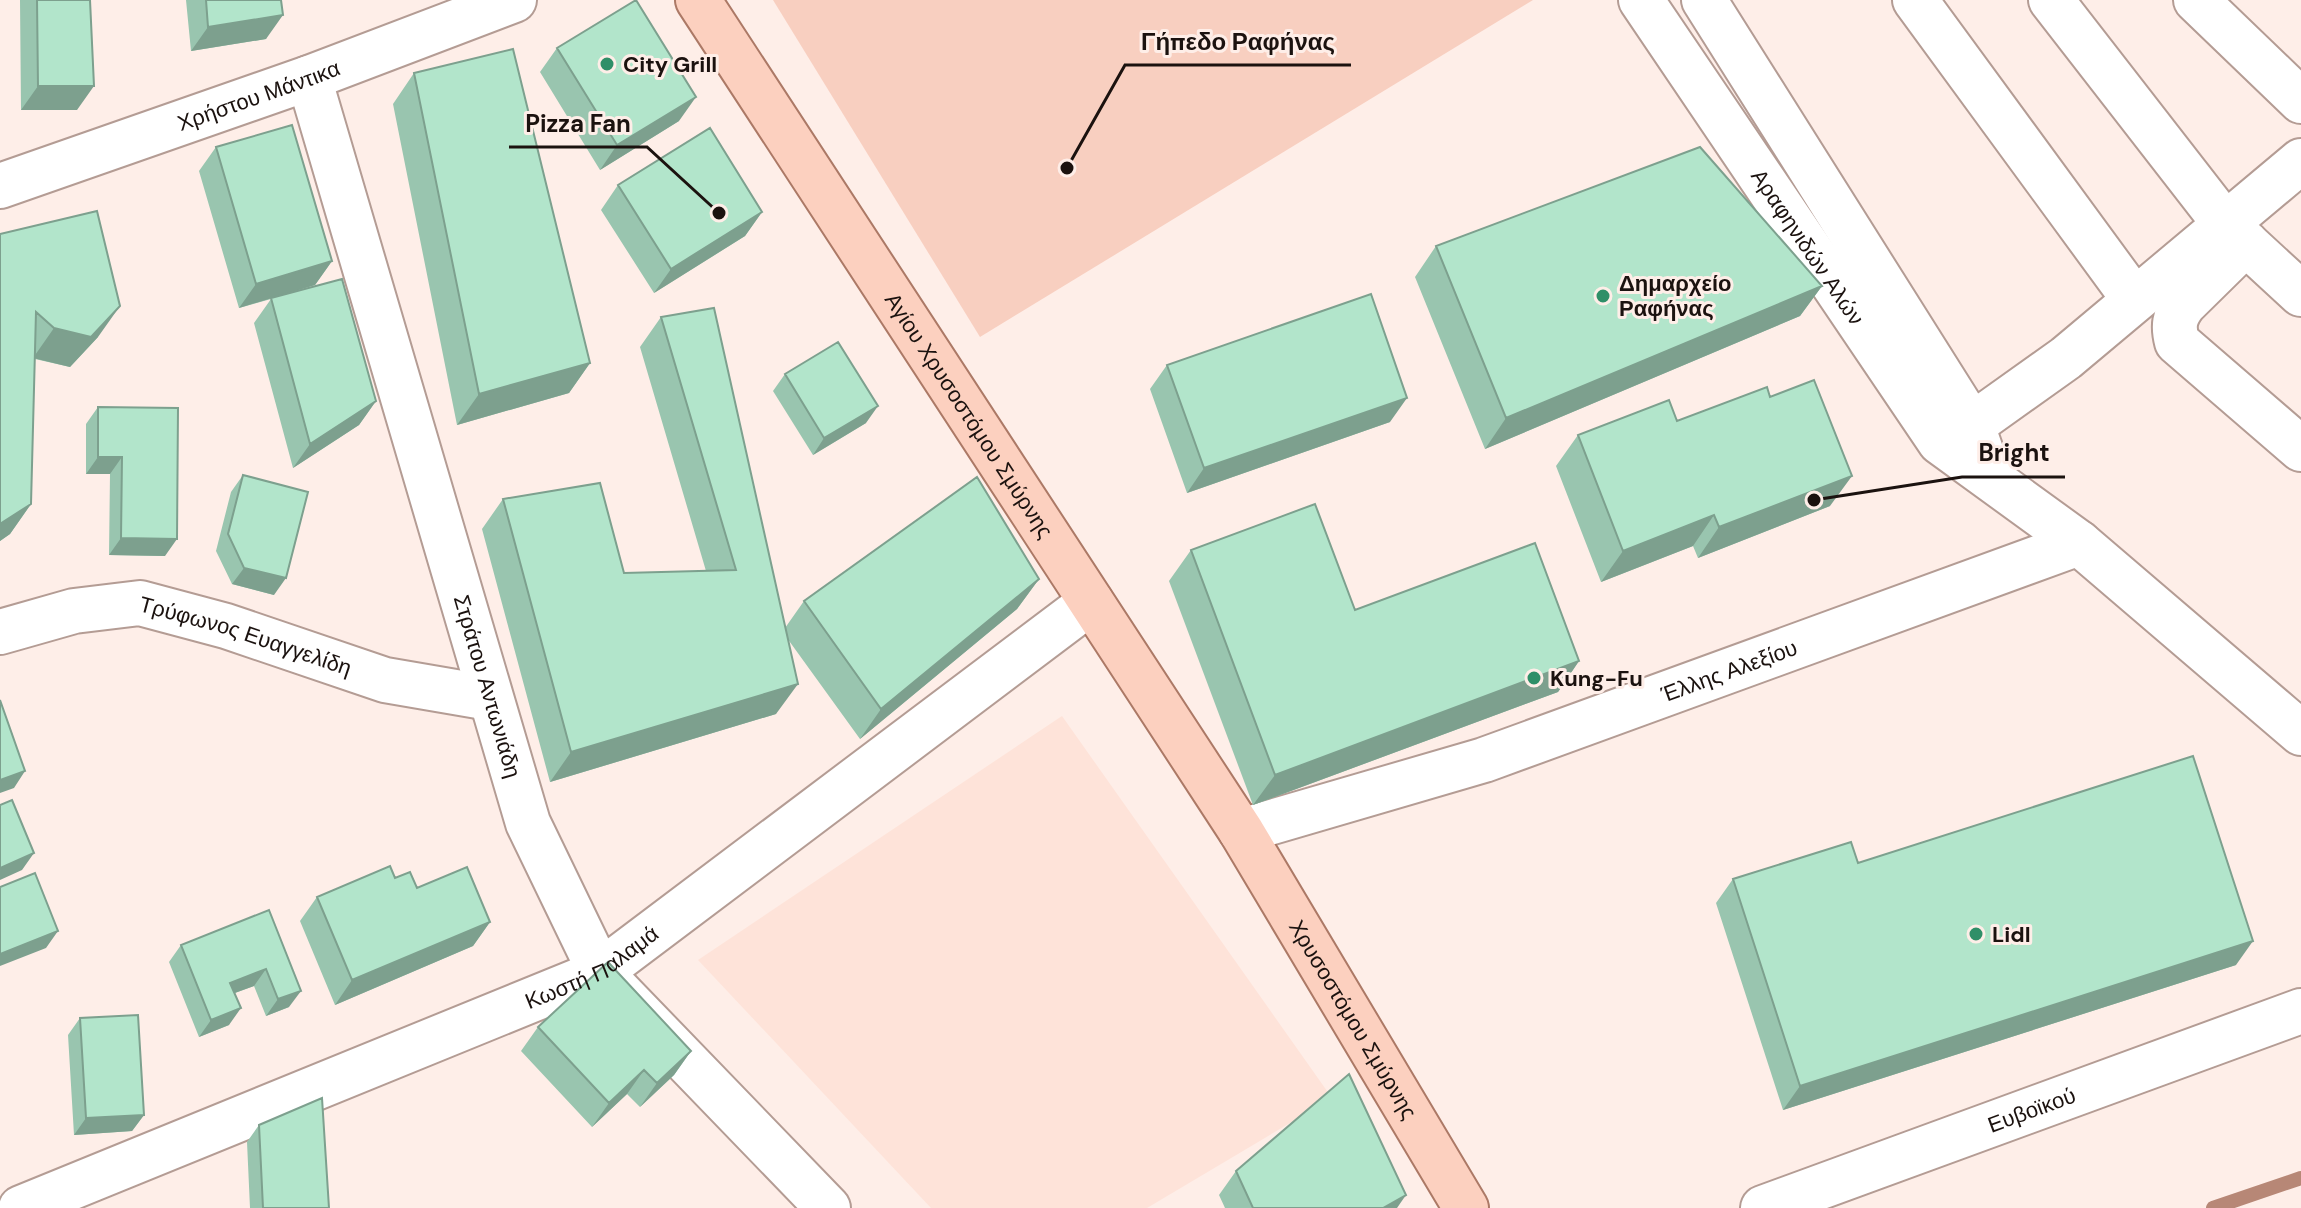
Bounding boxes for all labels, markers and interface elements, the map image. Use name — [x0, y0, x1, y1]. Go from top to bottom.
callout: Γήπεδο Ραφήνας — [1125, 17, 1351, 65]
text: Γήπεδο Ραφήνας — [1141, 26, 1335, 57]
place label: City Grill — [623, 50, 717, 79]
street label: Χρήστου Μάντικα — [173, 53, 345, 138]
marker: City Grill — [598, 55, 616, 73]
callout: Pizza Fan — [509, 99, 647, 147]
text: Pizza Fan — [525, 108, 631, 139]
street label: Αραφηνιδών Αλών — [1745, 164, 1871, 331]
place label: Δημαρχείο Ραφήνας — [1619, 269, 1732, 323]
street label: Αγίου Χρυσοστόμου Σμύρνης — [878, 287, 1060, 544]
marker: Δημαρχείο Ραφήνας — [1594, 287, 1612, 305]
callout: Bright — [1962, 429, 2065, 477]
text: Bright — [1978, 437, 2050, 468]
street label: Τρύφωνος Ευαγγελίδη — [136, 590, 355, 683]
street label: Στράτου Αντωνιάδη — [447, 592, 528, 781]
street label: Έλλης Αλεξίου — [1656, 633, 1801, 709]
place label: Kung-Fu — [1550, 664, 1643, 693]
marker: Kung-Fu — [1525, 669, 1543, 687]
street label: Χρυσοστόμου Σμύρνης — [1282, 915, 1424, 1125]
street label: Κωστή Παλαμά — [521, 919, 665, 1016]
place label: Lidl — [1992, 920, 2031, 949]
marker: Lidl — [1967, 925, 1985, 943]
street label: Ευβοϊκού — [1984, 1081, 2080, 1139]

